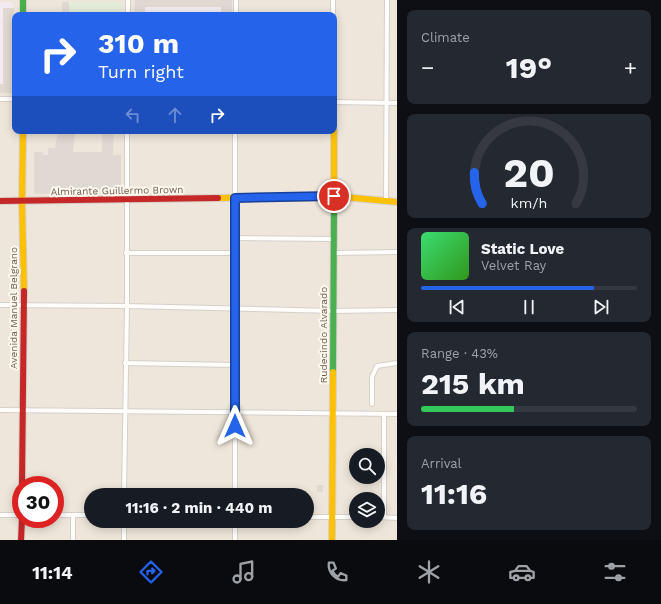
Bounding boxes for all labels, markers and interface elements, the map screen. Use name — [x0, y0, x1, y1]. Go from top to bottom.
text: 310 m — [98, 27, 179, 60]
icon: right — [32, 28, 84, 80]
text: Climate — [421, 30, 470, 45]
text: 19° — [506, 50, 552, 85]
text: − — [421, 55, 434, 80]
text: + — [624, 55, 637, 80]
text: Turn right — [98, 61, 184, 82]
icon: left — [122, 104, 144, 126]
icon: ahead — [164, 104, 186, 126]
icon: right — [206, 104, 228, 126]
text: 20 — [503, 148, 555, 197]
pin — [317, 179, 351, 213]
street label: Almirante Guillermo Brown — [51, 184, 183, 197]
icon: arrive — [323, 185, 345, 207]
text: km/h — [511, 195, 547, 211]
text: Static Love — [481, 240, 564, 258]
street label: Avenida Manuel Belgrano — [8, 247, 19, 369]
text: Velvet Ray — [481, 258, 546, 273]
street label: Rudecindo Alvarado — [318, 287, 329, 383]
icon: previous — [446, 296, 468, 318]
icon: pause — [518, 296, 540, 318]
icon: next — [590, 296, 612, 318]
text: Range · 43% — [421, 346, 498, 361]
text: 215 km — [421, 366, 525, 401]
position arrow — [214, 405, 256, 447]
map controls — [349, 448, 385, 528]
button: search — [349, 448, 385, 484]
text: Arrival — [421, 456, 462, 471]
speed limit sign: 30 — [12, 476, 64, 528]
text: 11:16 — [421, 476, 487, 511]
button: layers — [349, 492, 385, 528]
text: 11:16 · 2 min · 440 m — [125, 499, 273, 517]
icon: directions — [137, 558, 165, 586]
icon: music — [230, 558, 258, 586]
icon: phone — [323, 558, 351, 586]
icon: climate — [415, 558, 443, 586]
icon: car — [508, 558, 536, 586]
icon: filters — [601, 558, 629, 586]
text: 11:14 — [32, 562, 73, 583]

